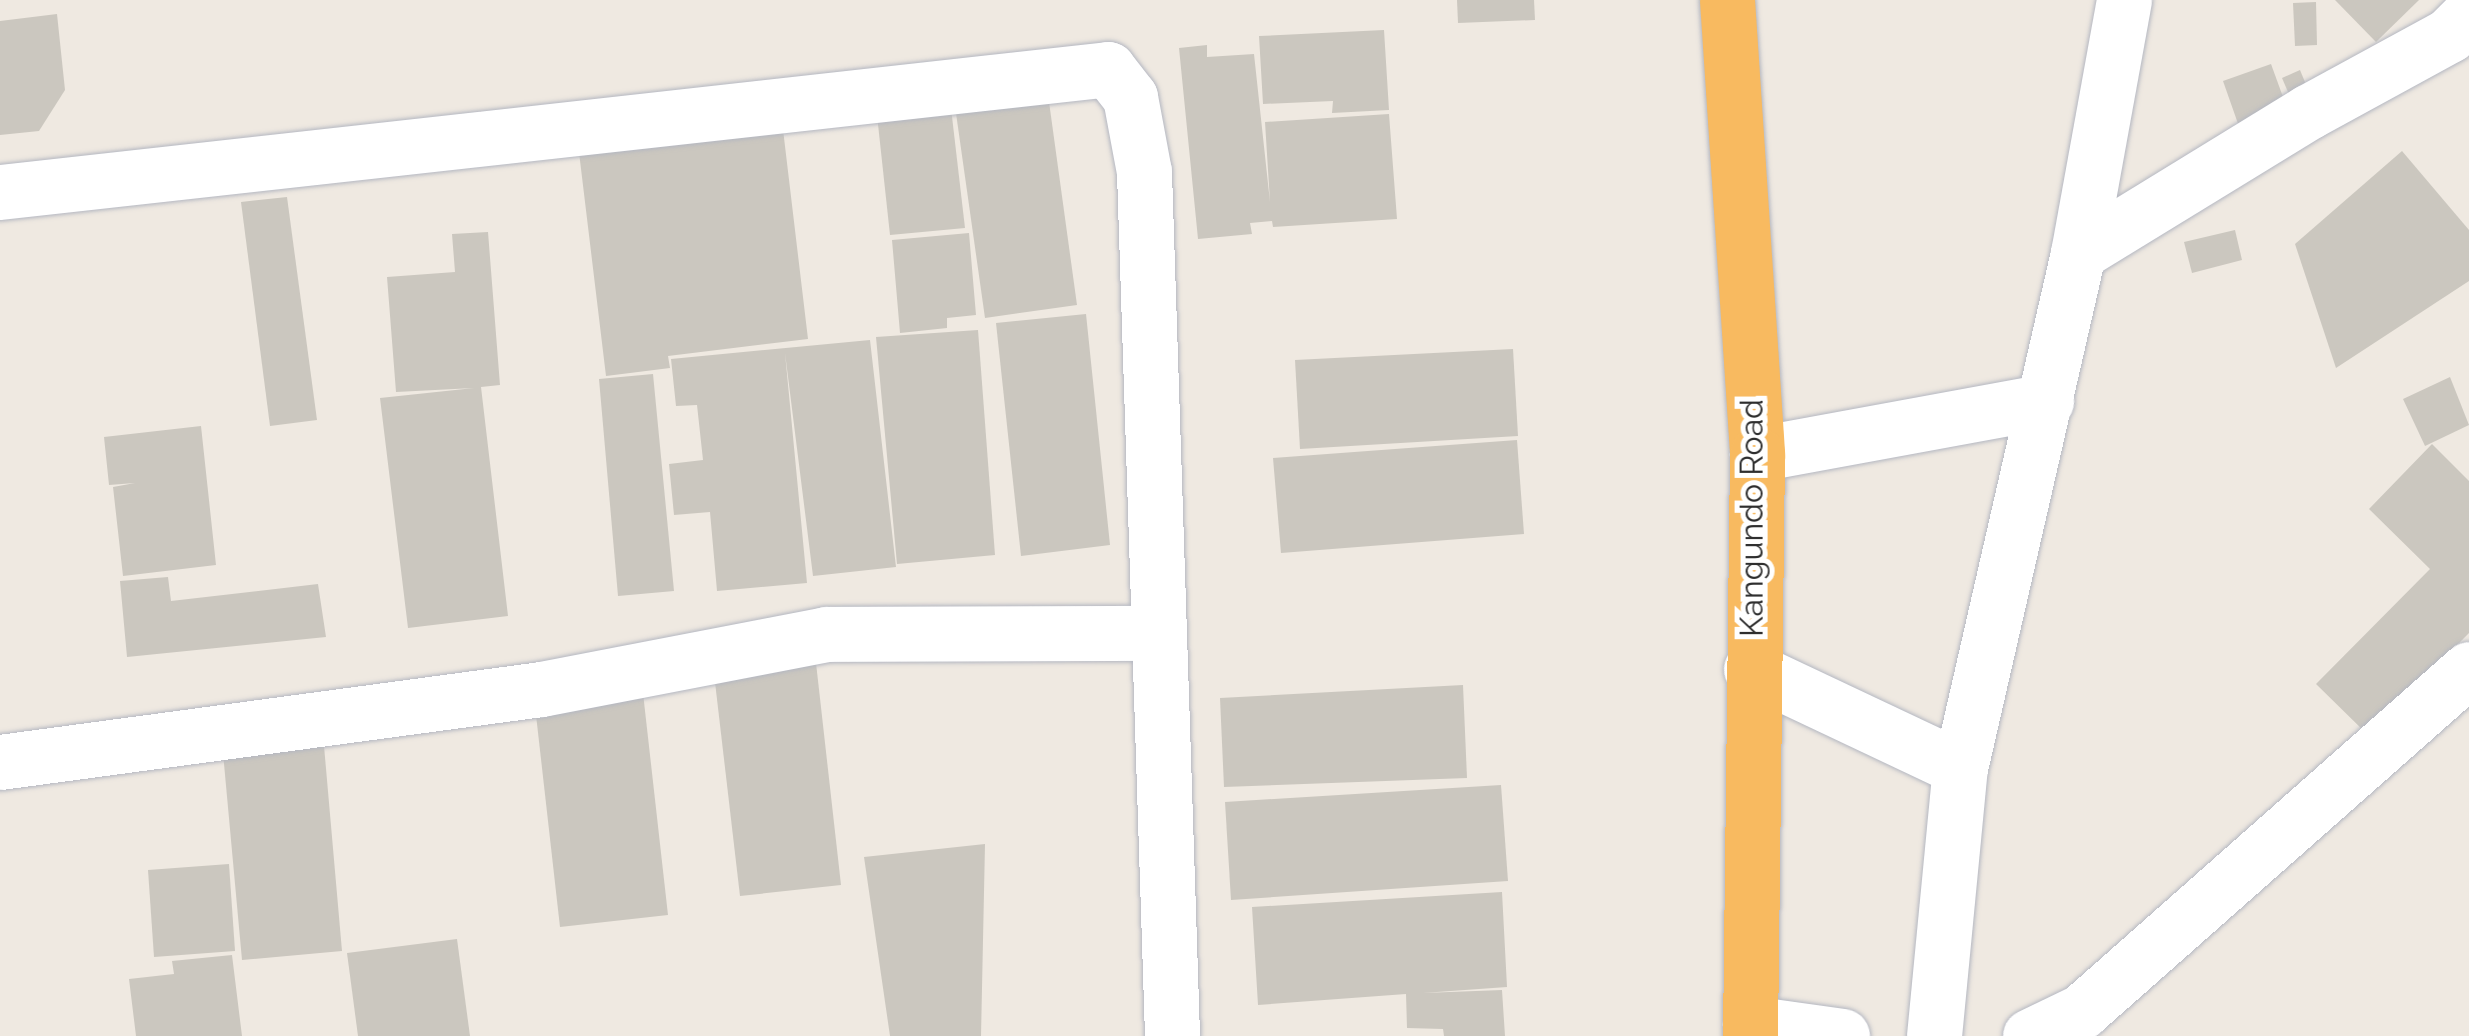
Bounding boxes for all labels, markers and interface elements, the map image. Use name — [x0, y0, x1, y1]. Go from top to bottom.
street label: Kangundo Road — [1733, 399, 1771, 637]

